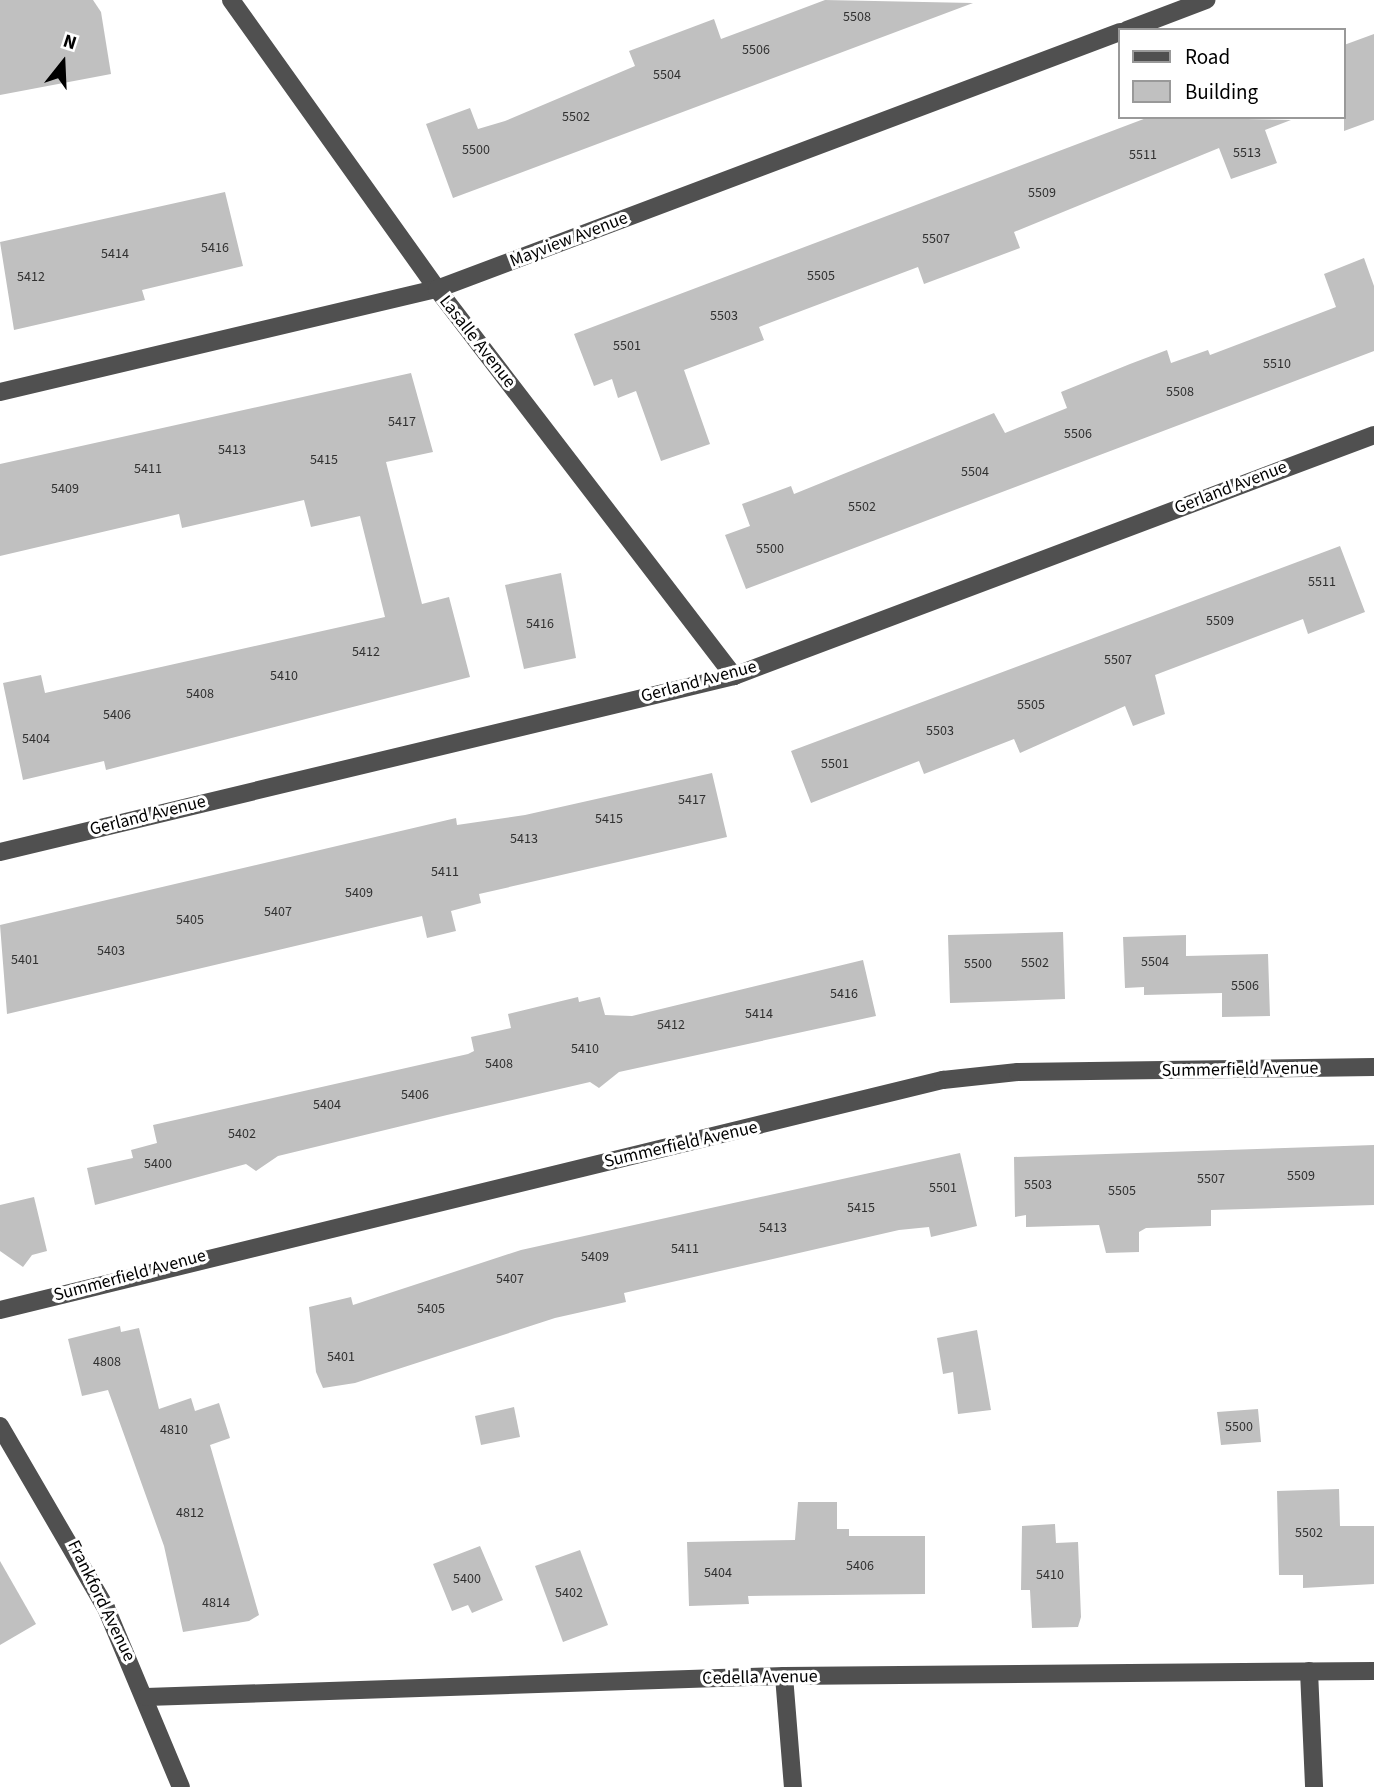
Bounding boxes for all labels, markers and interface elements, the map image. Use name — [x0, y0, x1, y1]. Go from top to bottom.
house number: 5508 — [843, 9, 871, 25]
north arrow — [28, 28, 98, 98]
text: N — [59, 28, 80, 57]
legend — [1118, 28, 1346, 119]
house number: 5506 — [742, 42, 770, 58]
text: Road — [1185, 42, 1230, 72]
house number: 5504 — [653, 67, 681, 83]
text: Building — [1185, 77, 1258, 107]
house number: 5502 — [562, 109, 590, 125]
house number: 5500 — [462, 142, 490, 158]
house number: 5513 — [1233, 145, 1261, 161]
house number: 5511 — [1129, 147, 1157, 163]
house number: 5509 — [1028, 185, 1056, 201]
street label: Mayview Avenue — [507, 208, 631, 272]
house number: 5507 — [922, 231, 950, 247]
house number: 5416 — [201, 240, 229, 256]
house number: 5414 — [101, 246, 129, 262]
house number: 5505 — [807, 268, 835, 284]
house number: 5412 — [17, 269, 45, 285]
street label: Lasalle Avenue — [434, 291, 520, 393]
house number: 5503 — [710, 308, 738, 324]
house number: 5501 — [613, 338, 641, 354]
house number: 5510 — [1263, 356, 1291, 372]
house number: 5508 — [1166, 384, 1194, 400]
house number: 5417 — [388, 414, 416, 430]
house number: 5506 — [1064, 426, 1092, 442]
house number: 5413 — [218, 442, 246, 458]
house number: 5415 — [310, 452, 338, 468]
street label: Gerland Avenue — [1172, 457, 1290, 519]
house number: 5411 — [134, 461, 162, 477]
house number: 5504 — [961, 464, 989, 480]
house number: 5409 — [51, 481, 79, 497]
house number: 5502 — [848, 499, 876, 515]
house number: 5500 — [756, 541, 784, 557]
house number: 5511 — [1308, 574, 1336, 590]
house number: 5509 — [1206, 613, 1234, 629]
house number: 5416 — [526, 616, 554, 632]
house number: 5412 — [352, 644, 380, 660]
house number: 5507 — [1104, 652, 1132, 668]
street label: Gerland Avenue — [639, 656, 759, 708]
house number: 5410 — [270, 668, 298, 684]
house number: 5408 — [186, 686, 214, 702]
house number: 5505 — [1017, 697, 1045, 713]
house number: 5406 — [103, 707, 131, 723]
house number: 5503 — [926, 723, 954, 739]
house number: 5404 — [22, 731, 50, 747]
house number: 5501 — [821, 756, 849, 772]
street label: Gerland Avenue — [88, 791, 208, 841]
house number: 5417 — [678, 792, 706, 808]
house number: 5415 — [595, 811, 623, 827]
house number: 5413 — [510, 831, 538, 847]
house number: 5411 — [431, 864, 459, 880]
house number: 5409 — [345, 885, 373, 901]
house number: 5407 — [264, 904, 292, 920]
house number: 5405 — [176, 912, 204, 928]
house number: 5403 — [97, 943, 125, 959]
house number: 5401 — [11, 952, 39, 968]
house number: 5504 — [1141, 954, 1169, 970]
house number: 5502 — [1021, 955, 1049, 971]
house number: 5500 — [964, 956, 992, 972]
house number: 5506 — [1231, 978, 1259, 994]
house number: 5416 — [830, 986, 858, 1002]
house number: 5414 — [745, 1006, 773, 1022]
house number: 5412 — [657, 1017, 685, 1033]
house number: 5410 — [571, 1041, 599, 1057]
house number: 5408 — [485, 1056, 513, 1072]
street label: Summerfield Avenue — [1161, 1058, 1319, 1082]
house number: 5406 — [401, 1087, 429, 1103]
house number: 5404 — [313, 1097, 341, 1113]
street label: Summerfield Avenue — [602, 1117, 760, 1173]
house number: 5402 — [228, 1126, 256, 1142]
house number: 5400 — [144, 1156, 172, 1172]
house number: 5509 — [1287, 1168, 1315, 1184]
house number: 5507 — [1197, 1171, 1225, 1187]
house number: 5503 — [1024, 1177, 1052, 1193]
house number: 5501 — [929, 1180, 957, 1196]
house number: 5505 — [1108, 1183, 1136, 1199]
house number: 5415 — [847, 1200, 875, 1216]
house number: 5413 — [759, 1220, 787, 1236]
house number: 5411 — [671, 1241, 699, 1257]
street label: Summerfield Avenue — [52, 1245, 208, 1307]
house number: 5409 — [581, 1249, 609, 1265]
house number: 5407 — [496, 1271, 524, 1287]
house number: 5405 — [417, 1301, 445, 1317]
house number: 5401 — [327, 1349, 355, 1365]
house number: 4808 — [93, 1354, 121, 1370]
house number: 5500 — [1225, 1419, 1253, 1435]
house number: 4810 — [160, 1422, 188, 1438]
house number: 4812 — [176, 1505, 204, 1521]
house number: 5502 — [1295, 1525, 1323, 1541]
street label: Frankford Avenue — [62, 1537, 140, 1665]
house number: 5406 — [846, 1558, 874, 1574]
house number: 5404 — [704, 1565, 732, 1581]
house number: 5410 — [1036, 1567, 1064, 1583]
house number: 5400 — [453, 1571, 481, 1587]
house number: 5402 — [555, 1585, 583, 1601]
house number: 4814 — [202, 1595, 230, 1611]
street label: Cedella Avenue — [702, 1666, 818, 1690]

